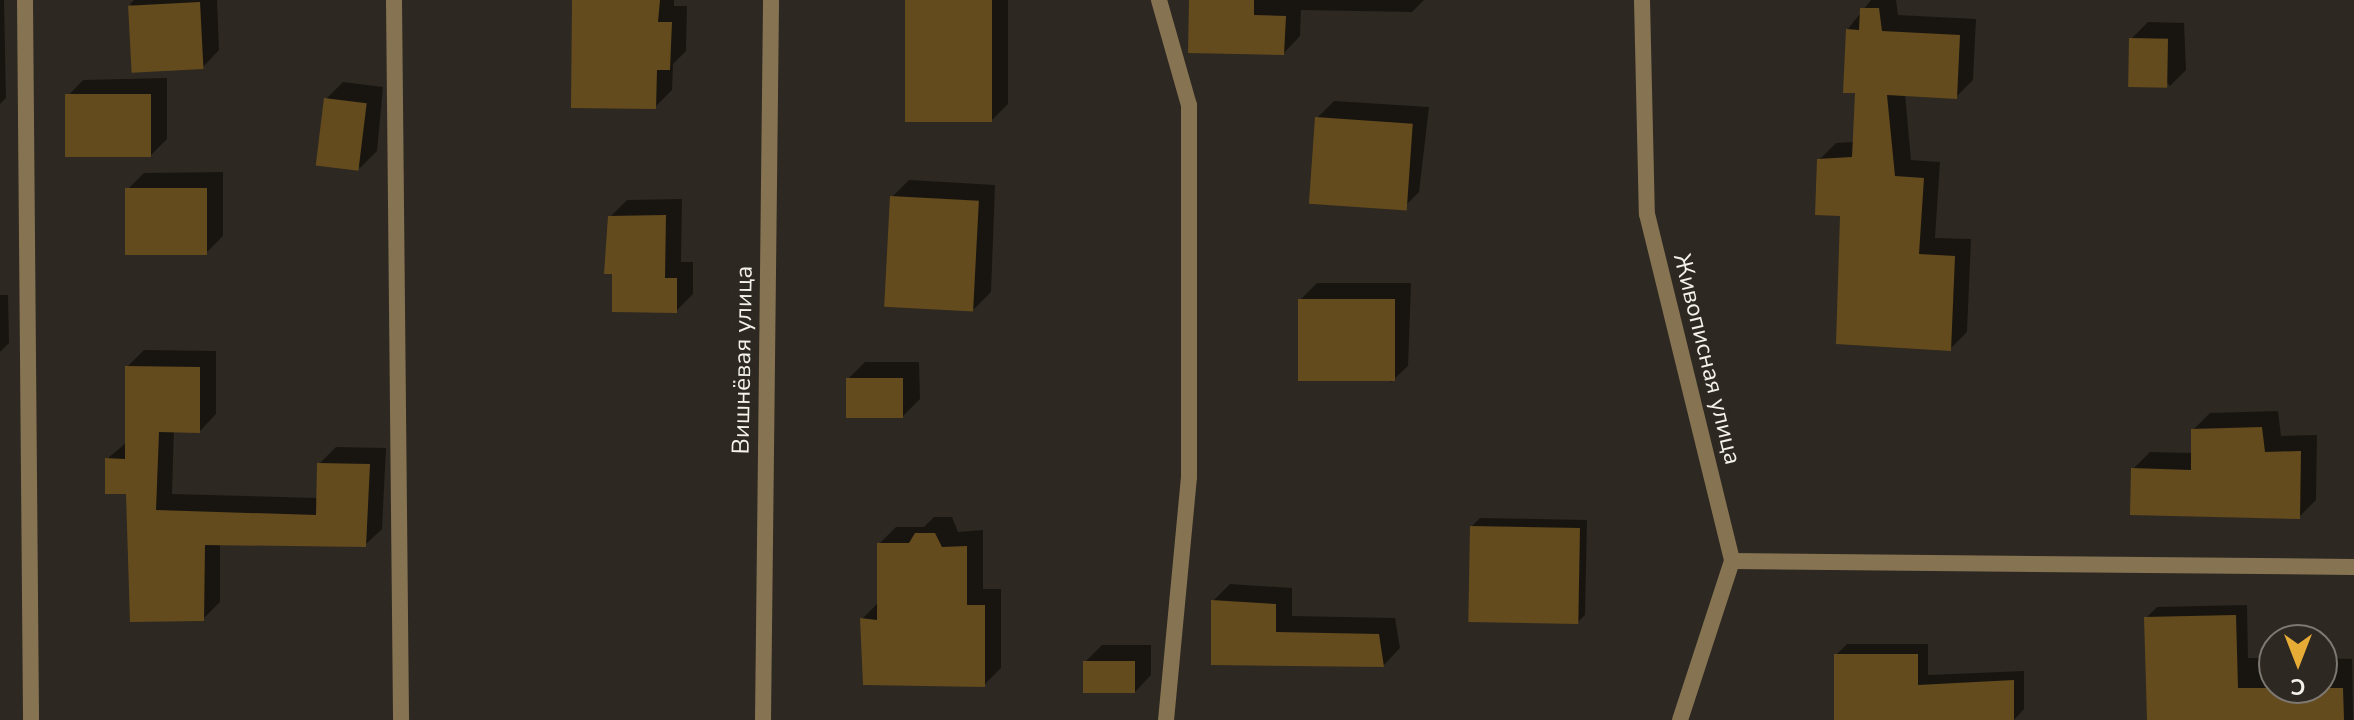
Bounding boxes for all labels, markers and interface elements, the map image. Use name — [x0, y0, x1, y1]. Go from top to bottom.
street label: Живописная улица — [1667, 251, 1747, 467]
street label: Вишнёвая улица — [727, 265, 759, 455]
north arrow — [2258, 624, 2338, 704]
text: С — [2291, 671, 2305, 701]

